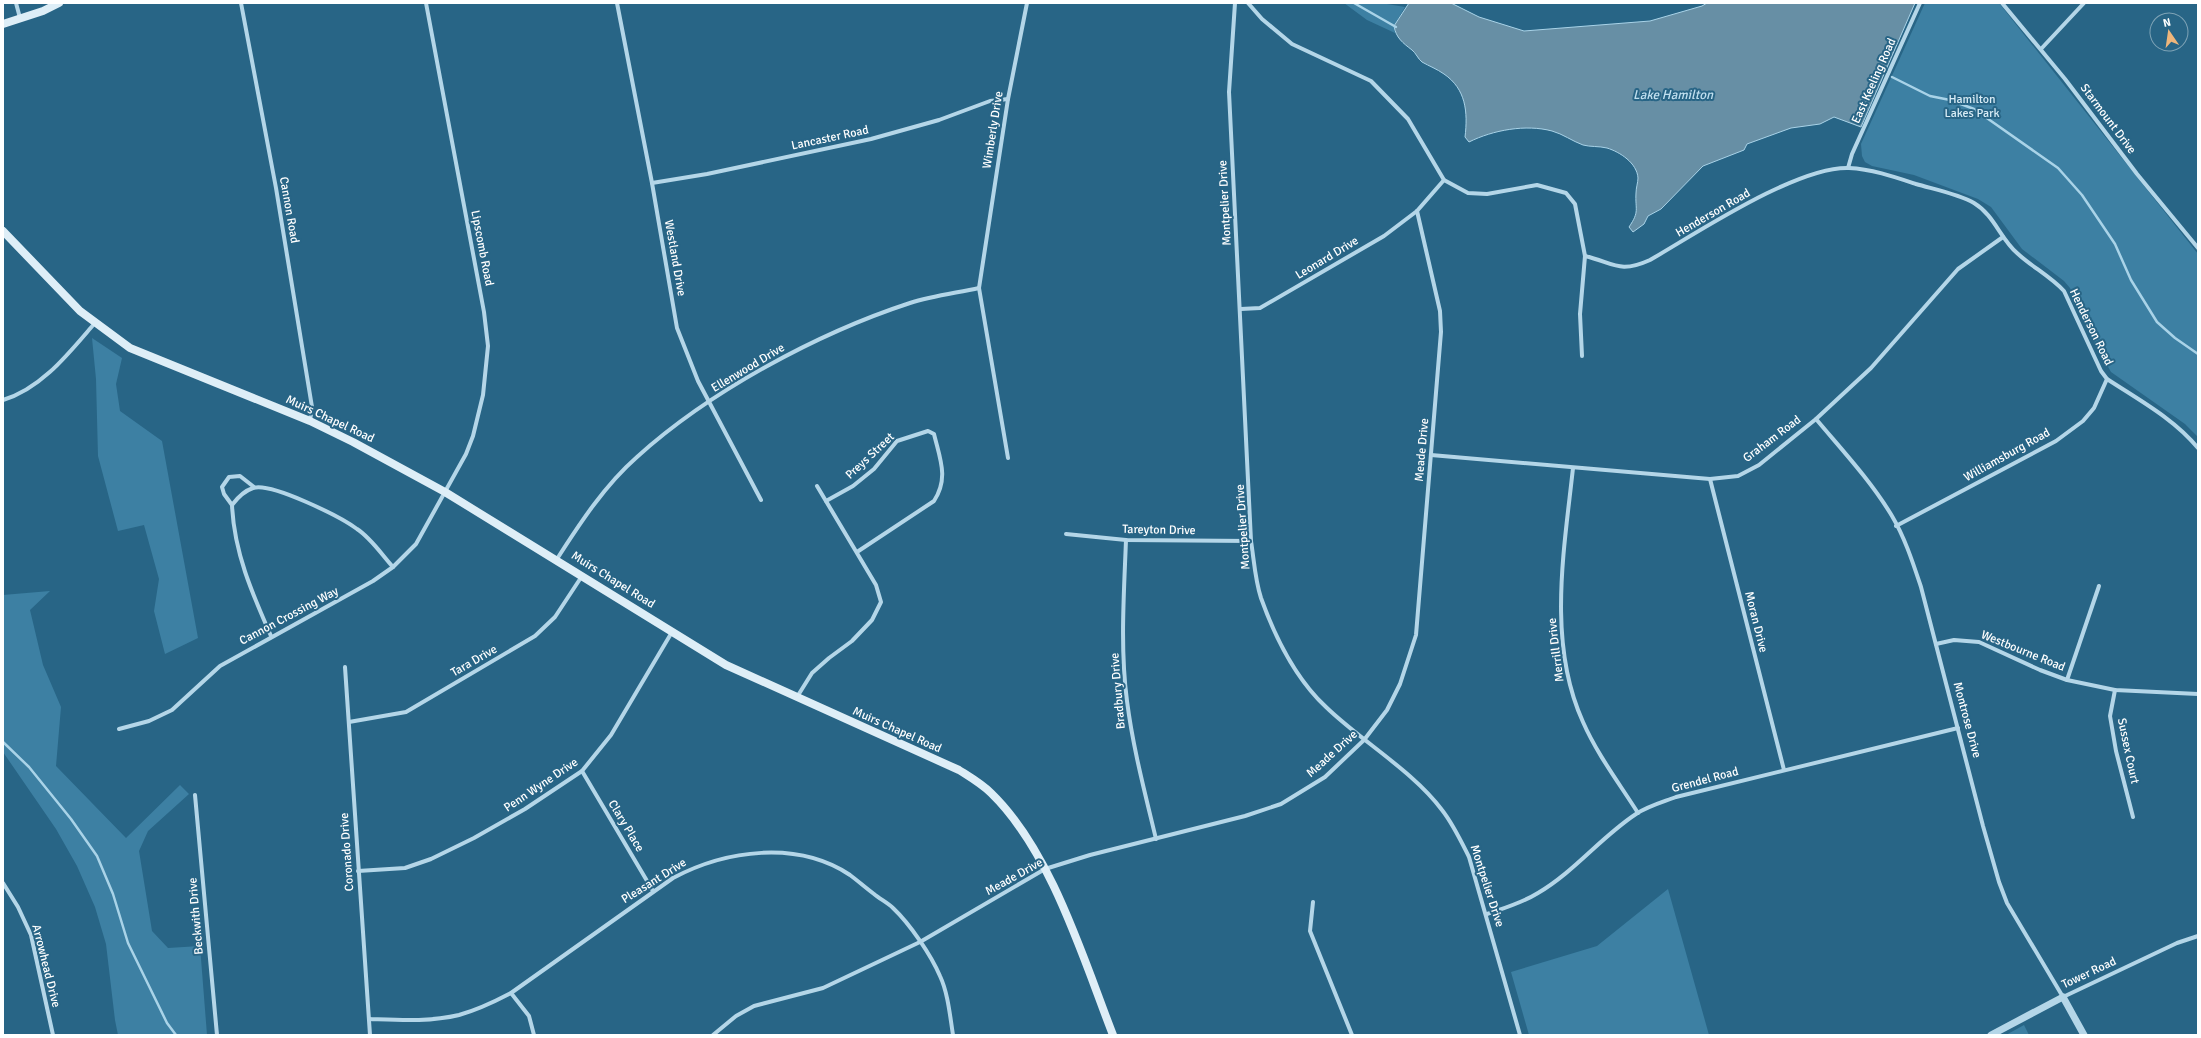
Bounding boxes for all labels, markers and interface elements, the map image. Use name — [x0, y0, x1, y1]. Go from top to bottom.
north arrow — [2149, 12, 2189, 52]
text: N — [2162, 16, 2172, 30]
street label: East Keeling Road — [1848, 36, 1900, 126]
street label: Starmount Drive — [2077, 81, 2139, 157]
water label: Lake Hamilton — [1633, 87, 1714, 103]
street label: Wimberly Drive — [979, 90, 1007, 170]
park label: Hamilton Lakes Park — [1945, 92, 1999, 121]
street label: Lancaster Road — [790, 122, 870, 154]
street label: Montpelier Drive — [1215, 160, 1235, 246]
street label: Cannon Road — [276, 175, 302, 245]
street label: Henderson Road — [1673, 186, 1753, 240]
street label: Lipscomb Road — [467, 209, 497, 287]
street label: Westland Drive — [661, 219, 689, 297]
street label: Leonard Drive — [1293, 233, 1361, 283]
street label: Henderson Road — [2066, 286, 2116, 368]
street label: Ellenwood Drive — [709, 340, 787, 396]
street label: Muirs Chapel Road — [283, 392, 377, 446]
street label: Graham Road — [1740, 412, 1804, 466]
street label: Meade Drive — [1412, 418, 1432, 482]
street label: Williamsburg Road — [1961, 425, 2053, 485]
street label: Preys Street — [842, 430, 898, 482]
street label: Montpelier Drive — [1233, 484, 1253, 570]
street label: Tareyton Drive — [1122, 522, 1196, 538]
street label: Muirs Chapel Road — [568, 548, 658, 612]
street label: Cannon Crossing Way — [237, 583, 341, 648]
street label: Moran Drive — [1741, 590, 1771, 654]
street label: Merrill Drive — [1545, 617, 1567, 683]
street label: Westbourne Road — [1979, 627, 2067, 675]
street label: Tara Drive — [448, 642, 500, 680]
street label: Bradbury Drive — [1107, 652, 1129, 730]
street label: Montrose Drive — [1950, 680, 1984, 760]
street label: Muirs Chapel Road — [850, 704, 944, 756]
street label: Sussex Court — [2114, 717, 2142, 785]
street label: Meade Drive — [1303, 727, 1361, 781]
street label: Penn Wyne Drive — [501, 755, 581, 815]
street label: Grendel Road — [1670, 764, 1740, 796]
street label: Clary Place — [605, 797, 647, 855]
street label: Coronado Drive — [337, 812, 357, 892]
street label: Montpelier Drive — [1467, 843, 1507, 929]
street label: Pleasant Drive — [619, 855, 689, 907]
street label: Meade Drive — [983, 855, 1045, 899]
street label: Beckwith Drive — [185, 877, 207, 955]
street label: Arrowhead Drive — [28, 923, 64, 1009]
street label: Tower Road — [2059, 954, 2119, 992]

